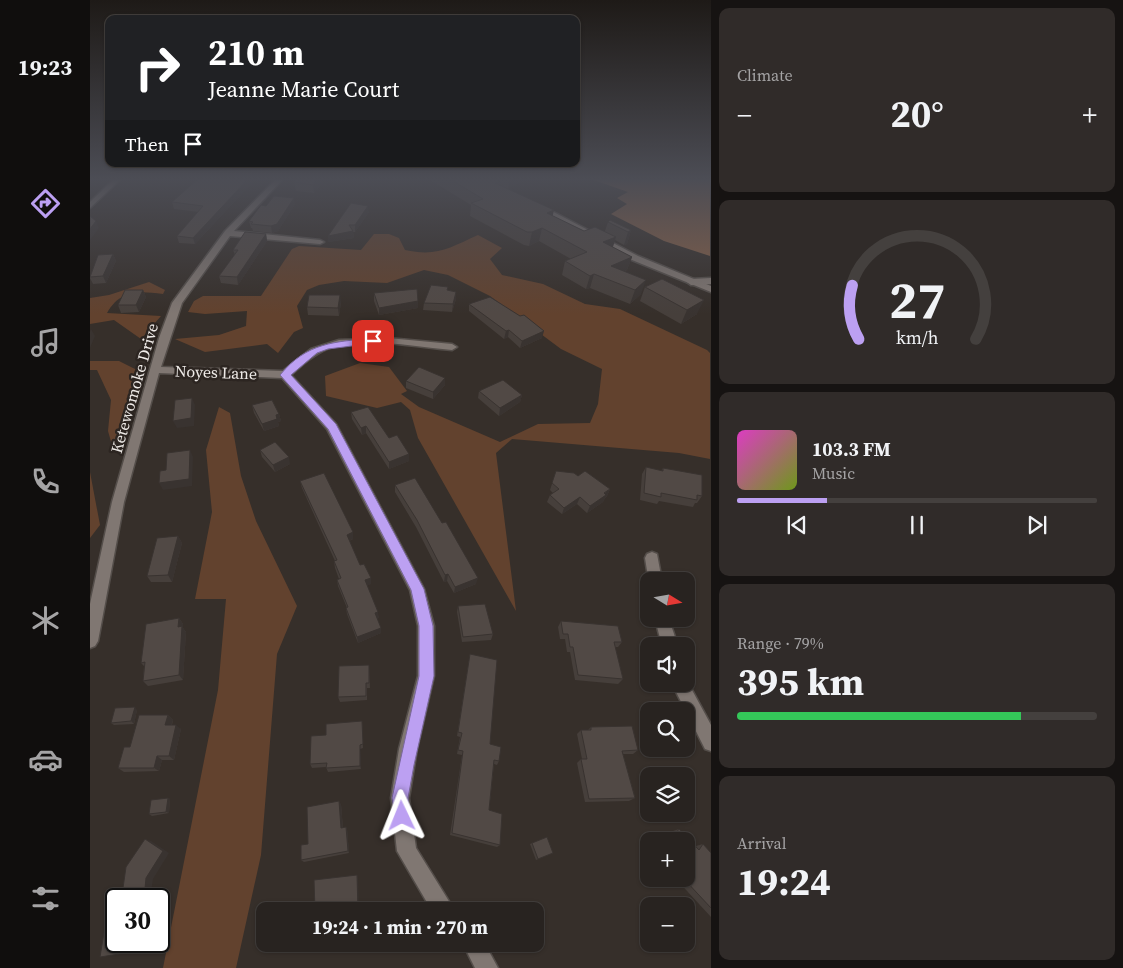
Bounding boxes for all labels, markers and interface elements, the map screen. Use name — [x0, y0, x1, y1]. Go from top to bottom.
text: 210 m — [208, 29, 304, 77]
icon: right — [125, 35, 190, 100]
text: 19:23 — [18, 52, 72, 82]
text: Climate — [737, 64, 793, 86]
text: Jeanne Marie Court — [208, 74, 399, 104]
text: 20° — [890, 88, 944, 140]
text: − — [737, 96, 752, 134]
text: + — [1082, 96, 1097, 134]
icon: arrive — [179, 130, 207, 158]
text: Then — [125, 131, 169, 157]
icon: directions — [28, 186, 63, 221]
text: 27 — [889, 264, 945, 335]
street label: Ketewomoke Drive — [105, 320, 163, 456]
pin — [352, 320, 394, 362]
icon: music — [28, 325, 63, 360]
text: km/h — [896, 325, 939, 350]
icon: arrive — [359, 327, 387, 355]
street label: Noyes Lane — [174, 360, 258, 384]
text: 103.3 FM — [812, 436, 891, 462]
text: Music — [812, 462, 855, 484]
icon: phone — [28, 464, 63, 499]
icon: previous — [783, 511, 811, 539]
icon: pause — [903, 511, 931, 539]
icon: next — [1023, 511, 1051, 539]
north arrow — [640, 572, 695, 628]
map controls — [640, 572, 695, 952]
icon: climate — [28, 603, 63, 638]
text: Range · 79% — [737, 632, 824, 654]
button: sound — [640, 637, 695, 692]
text: 395 km — [737, 656, 864, 708]
button: search — [640, 702, 695, 757]
icon: car — [28, 742, 63, 777]
button: layers — [640, 767, 695, 822]
position arrow — [375, 789, 427, 841]
button: + — [640, 832, 695, 887]
text: Arrival — [737, 832, 786, 854]
text: 19:24 — [737, 856, 831, 908]
icon: filters — [28, 881, 63, 916]
speed limit sign: 30 — [105, 888, 170, 953]
button: − — [640, 897, 695, 952]
text: 19:24 · 1 min · 270 m — [312, 914, 488, 940]

